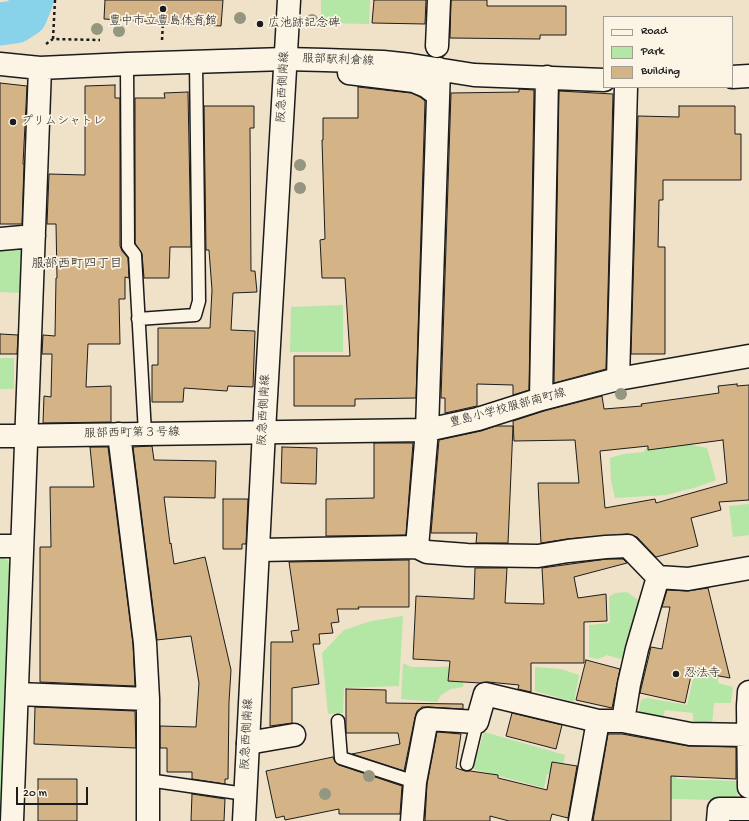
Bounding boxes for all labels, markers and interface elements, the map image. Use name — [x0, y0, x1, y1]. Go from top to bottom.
marker: 豊中市立豊島体育館 — [158, 4, 168, 14]
place label: 豊中市立豊島体育館 — [109, 15, 217, 29]
legend — [603, 16, 733, 88]
place label: 広池跡記念碑 — [268, 17, 340, 31]
marker: 広池跡記念碑 — [255, 19, 265, 29]
text: Road — [641, 25, 667, 39]
text: Park — [641, 45, 664, 59]
street label: 阪急西側南線 — [275, 51, 293, 123]
street label: 服部駅利倉線 — [302, 53, 374, 69]
text: Building — [641, 65, 680, 79]
place label: プリムシャトレ — [21, 115, 105, 129]
marker: プリムシャトレ — [8, 117, 18, 127]
district label: 服部西町四丁目 — [32, 257, 122, 273]
street label: 阪急西側南線 — [256, 374, 274, 446]
street label: 豊島小学校服部南町線 — [448, 387, 568, 431]
street label: 服部西町第３号線 — [84, 426, 180, 442]
place label: 忍法寺 — [684, 667, 720, 681]
marker: 忍法寺 — [671, 669, 681, 679]
street label: 阪急西側南線 — [239, 698, 257, 770]
scale bar — [18, 779, 90, 805]
text: 20 m — [23, 787, 47, 801]

